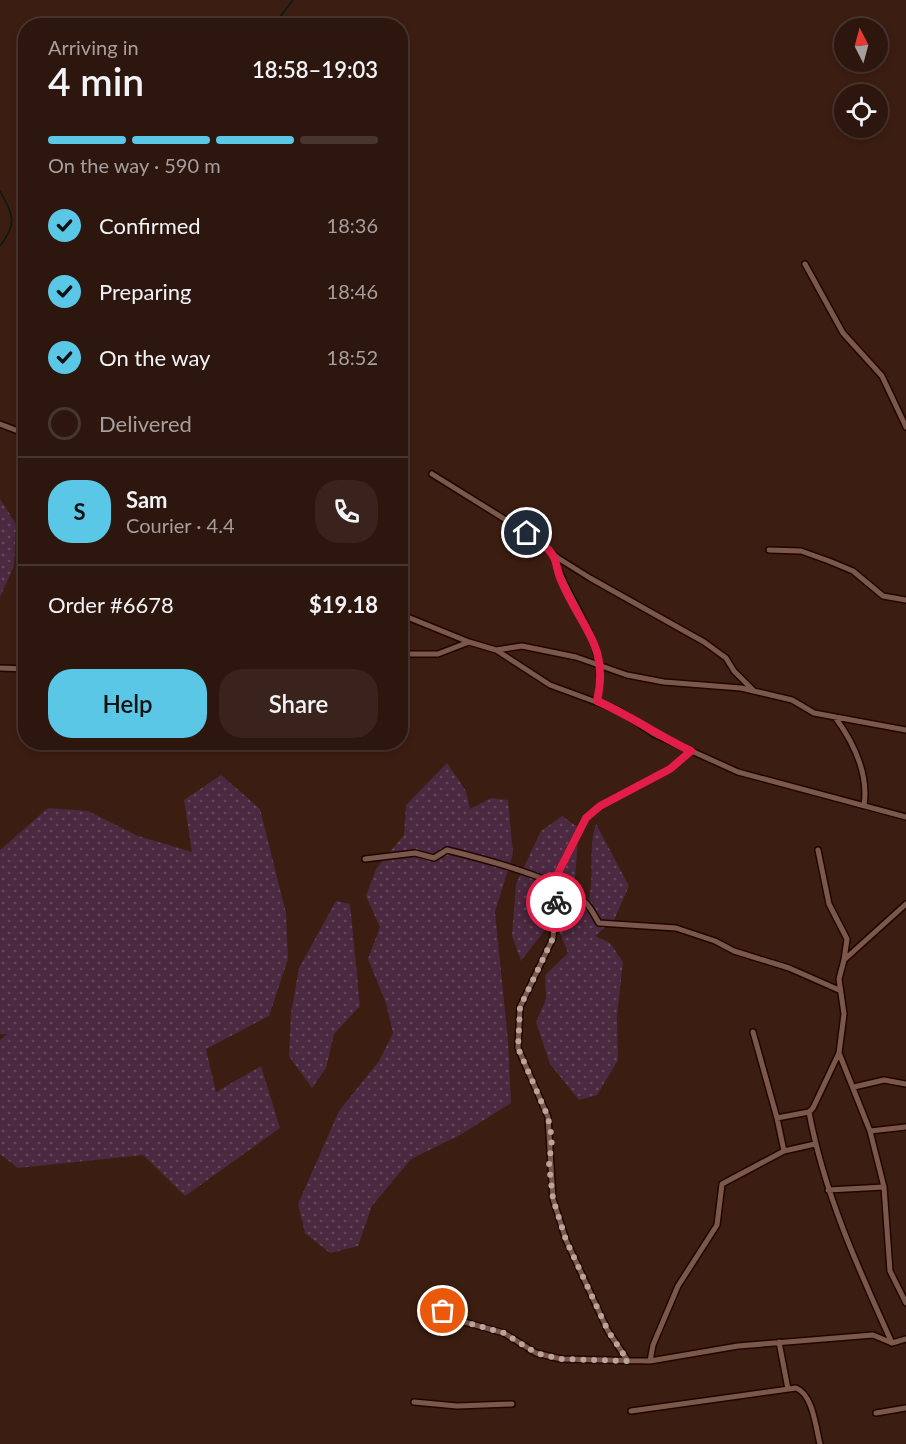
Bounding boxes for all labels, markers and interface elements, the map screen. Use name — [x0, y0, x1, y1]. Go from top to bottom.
north arrow — [834, 18, 888, 72]
map controls — [834, 18, 888, 138]
text: Arriving in — [48, 35, 139, 59]
text: 18:58–19:03 — [252, 56, 378, 83]
text: 4 min — [48, 58, 144, 104]
button: locate — [834, 84, 888, 138]
text: On the way · 590 m — [48, 153, 221, 177]
icon: check — [48, 209, 81, 242]
text: Confirmed — [99, 212, 201, 239]
text: 18:36 — [327, 213, 378, 237]
icon: check — [48, 275, 81, 308]
text: Preparing — [99, 278, 191, 305]
text: 18:46 — [327, 279, 378, 303]
icon: check — [48, 341, 81, 374]
text: On the way — [99, 344, 210, 371]
text: 18:52 — [327, 345, 378, 369]
text: Delivered — [99, 410, 192, 437]
button: phone — [315, 480, 378, 543]
text: Sam — [126, 486, 168, 513]
text: S — [73, 498, 86, 525]
pin — [501, 507, 552, 558]
text: Courier · 4.4 — [126, 513, 235, 537]
icon: home — [510, 516, 543, 549]
text: Order #6678 — [48, 591, 174, 618]
text: $19.18 — [309, 591, 378, 618]
button: Help — [48, 669, 207, 738]
button: Share — [219, 669, 378, 738]
courier — [526, 872, 586, 932]
icon: bike — [540, 886, 573, 919]
pin — [417, 1285, 468, 1336]
icon: bag — [426, 1294, 459, 1327]

